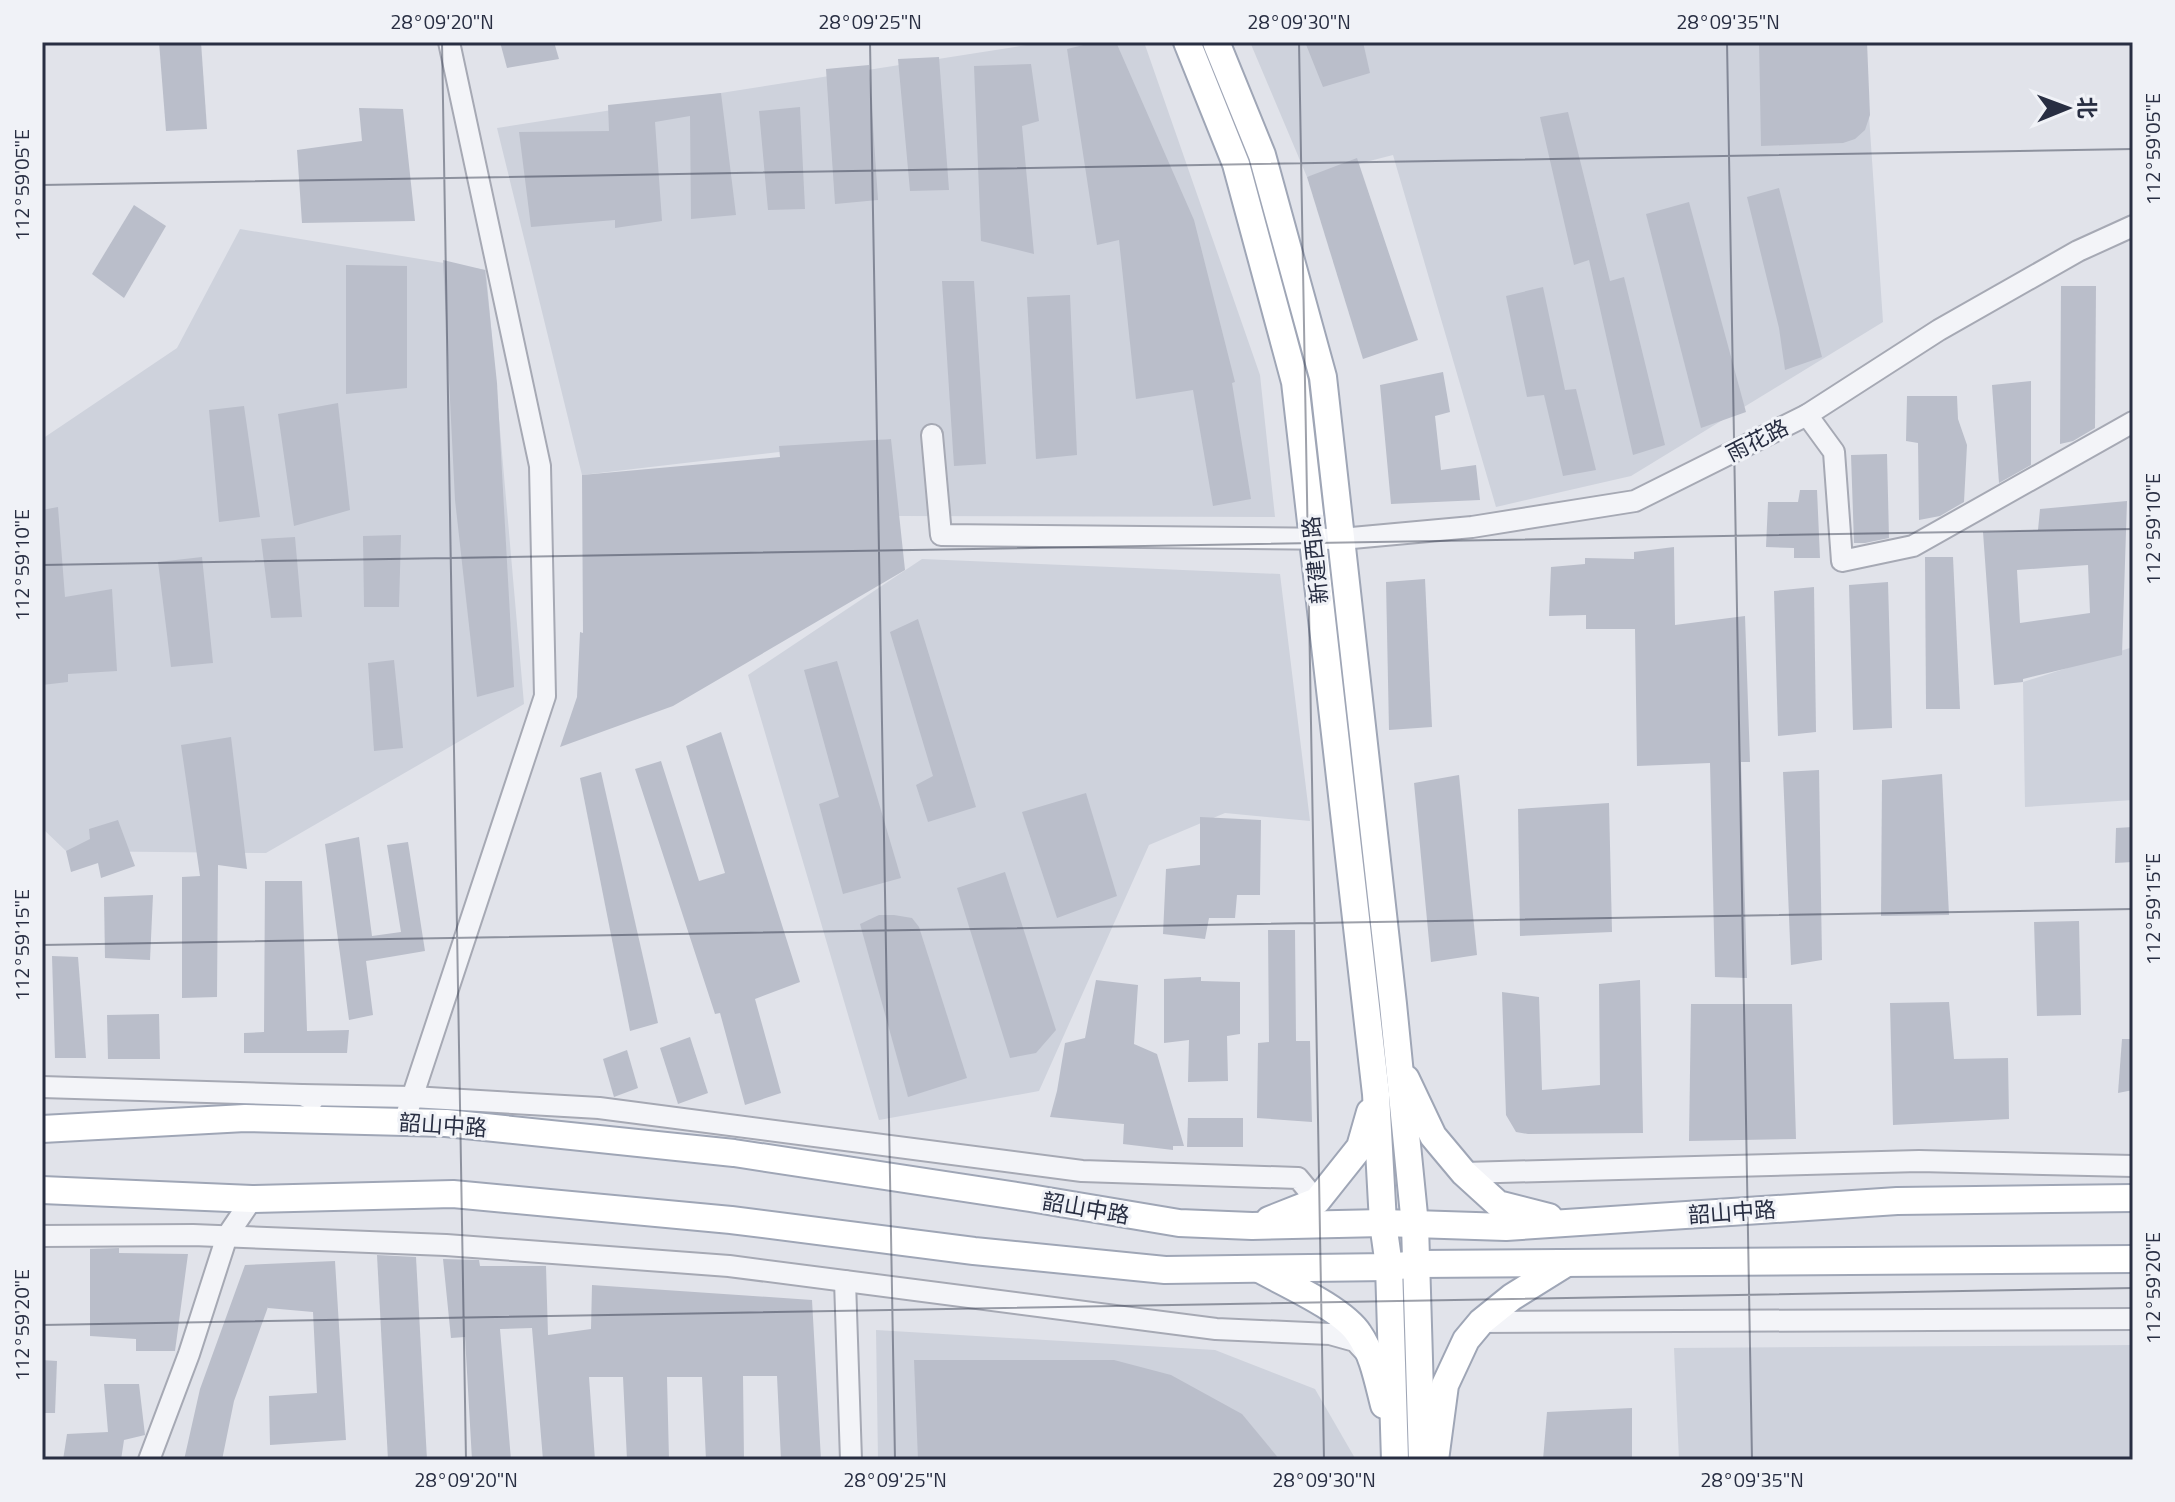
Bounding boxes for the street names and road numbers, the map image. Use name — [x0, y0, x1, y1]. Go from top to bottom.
street label: 雨花路 — [1720, 410, 1794, 470]
street label: 新建西路 — [1293, 514, 1337, 606]
street label: 韶山中路 — [398, 1105, 488, 1145]
street label: 韶山中路 — [1040, 1184, 1132, 1232]
street label: 韶山中路 — [1687, 1192, 1777, 1232]

